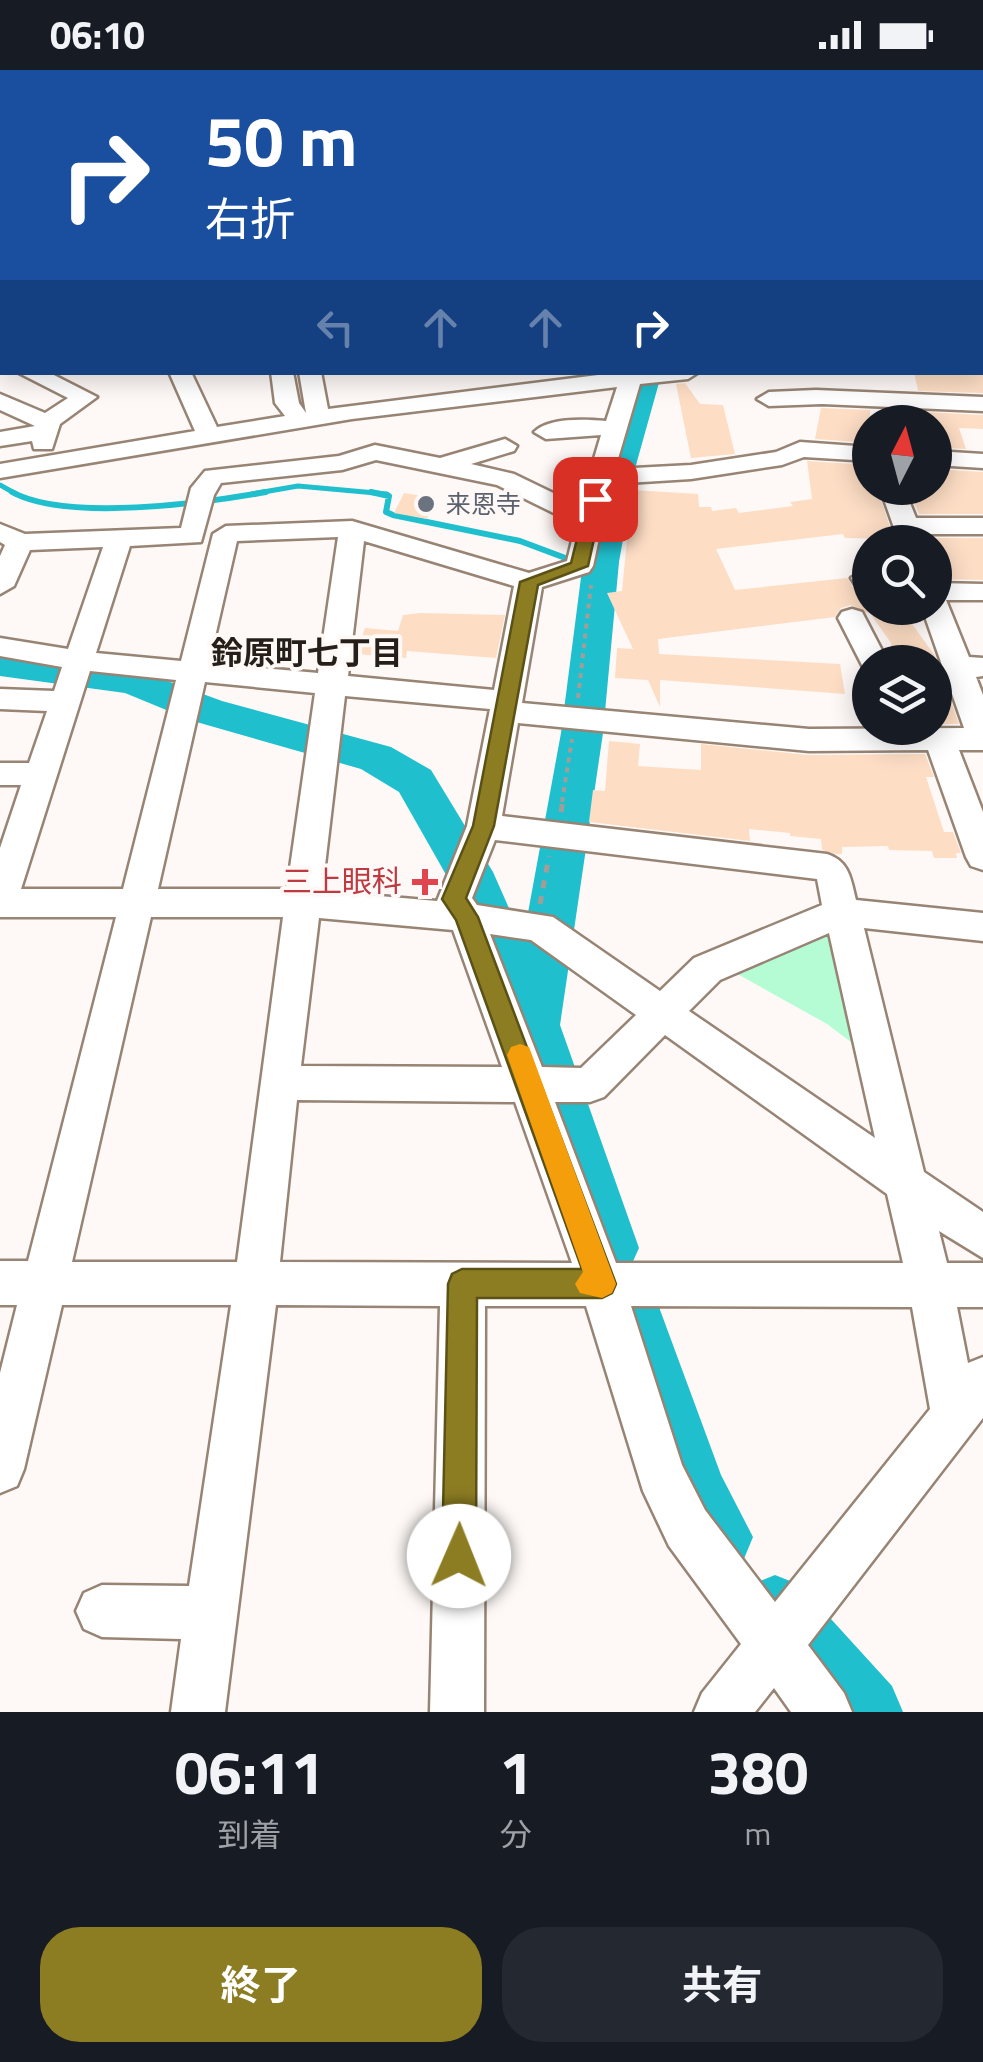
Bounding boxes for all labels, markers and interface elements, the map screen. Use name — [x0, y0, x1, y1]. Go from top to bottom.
text: 06:10 — [50, 6, 145, 64]
text: 50 m — [205, 87, 358, 193]
icon: right — [40, 110, 170, 240]
text: 右折 — [205, 184, 295, 252]
icon: left — [308, 300, 363, 355]
icon: ahead — [413, 300, 468, 355]
icon: ahead — [518, 300, 573, 355]
icon: right — [623, 300, 678, 355]
north arrow — [852, 405, 952, 505]
map controls — [852, 405, 952, 745]
pin — [553, 457, 638, 542]
icon: arrive — [568, 472, 623, 527]
place label: 来恩寺 — [446, 485, 521, 523]
marker: 来恩寺 — [415, 493, 437, 515]
button: search — [852, 525, 952, 625]
district label: 鈴原町七丁目 — [211, 628, 403, 676]
button: layers — [852, 645, 952, 745]
place label: 三上眼科 — [282, 858, 402, 904]
marker: 三上眼科 — [412, 869, 438, 895]
position arrow — [407, 1504, 511, 1608]
text: 06:11 — [175, 1726, 324, 1817]
text: 1 — [499, 1726, 533, 1817]
text: 380 — [707, 1726, 808, 1817]
text: m — [745, 1809, 771, 1857]
text: 到着 — [218, 1810, 282, 1858]
text: 分 — [500, 1810, 532, 1858]
button: 終了 — [40, 1927, 482, 2042]
button: 共有 — [502, 1927, 943, 2042]

